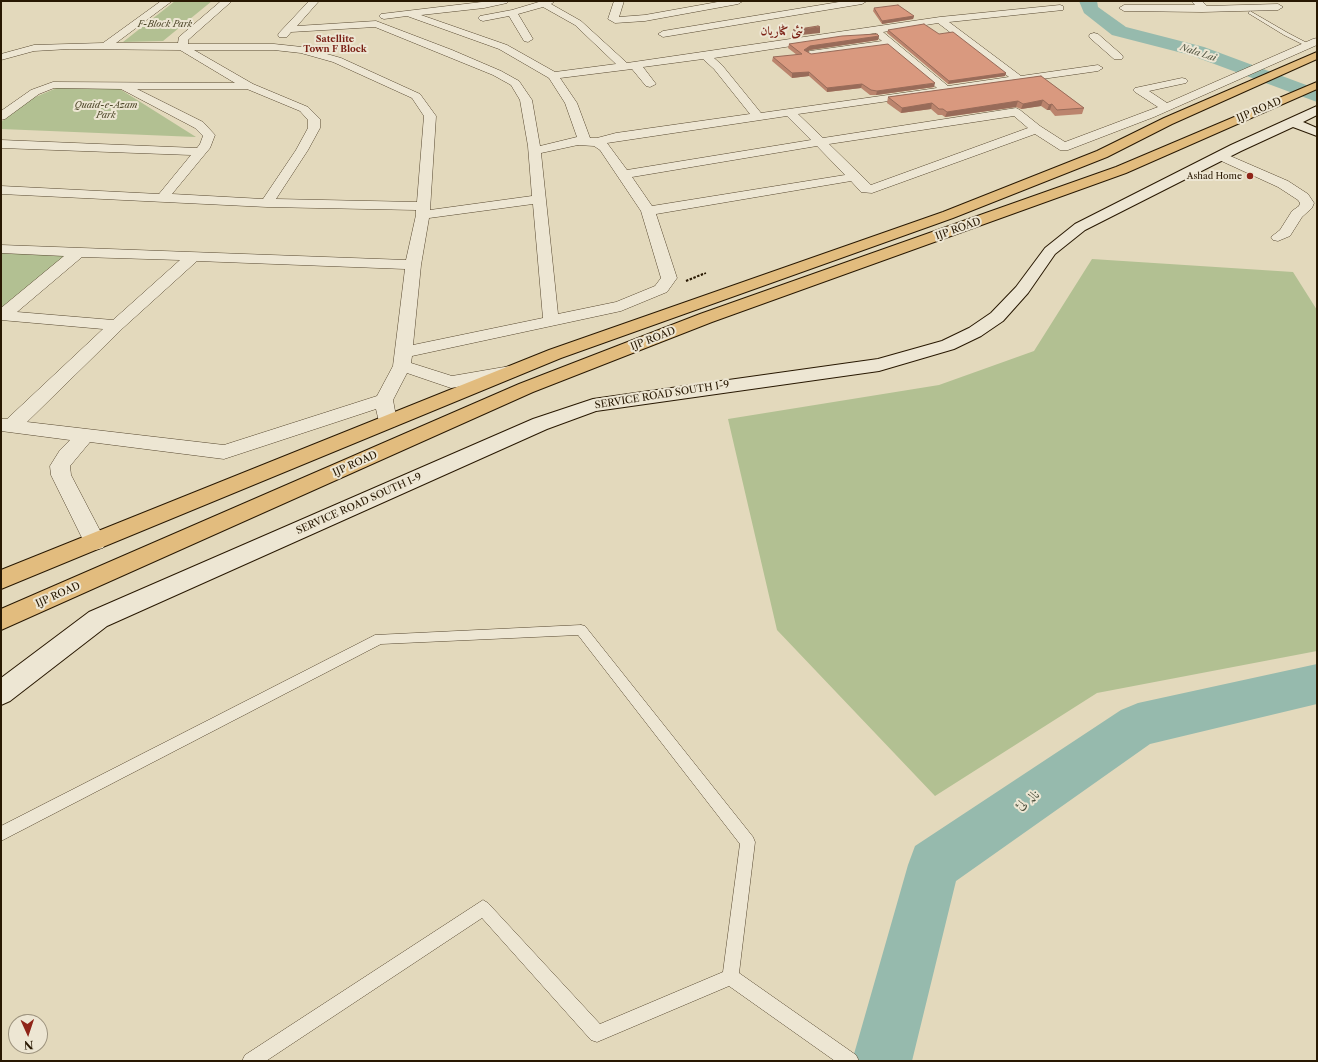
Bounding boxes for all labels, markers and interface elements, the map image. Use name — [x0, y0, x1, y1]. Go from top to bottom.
park label: F-Block Park — [138, 19, 192, 29]
district label: نئی کٹاریان — [761, 25, 803, 39]
district label: Satellite Town F Block — [303, 34, 367, 55]
water label: Nala Lai — [1179, 42, 1217, 64]
street label: IJP ROAD — [1235, 95, 1283, 125]
park label: Quaid-e-Azam Park — [75, 100, 137, 121]
place label: Ashad Home — [1187, 171, 1242, 181]
marker: Ashad Home — [1245, 171, 1255, 181]
street label: IJP ROAD — [934, 215, 982, 243]
street label: IJP ROAD — [629, 325, 677, 353]
street label: SERVICE ROAD SOUTH I-9 — [594, 378, 730, 412]
street label: IJP ROAD — [331, 449, 379, 479]
street label: SERVICE ROAD SOUTH I-9 — [294, 471, 424, 537]
street label: IJP ROAD — [34, 580, 82, 610]
water label: نالہ لئ — [1013, 786, 1043, 814]
north arrow — [8, 1014, 48, 1054]
text: N — [23, 1038, 34, 1052]

